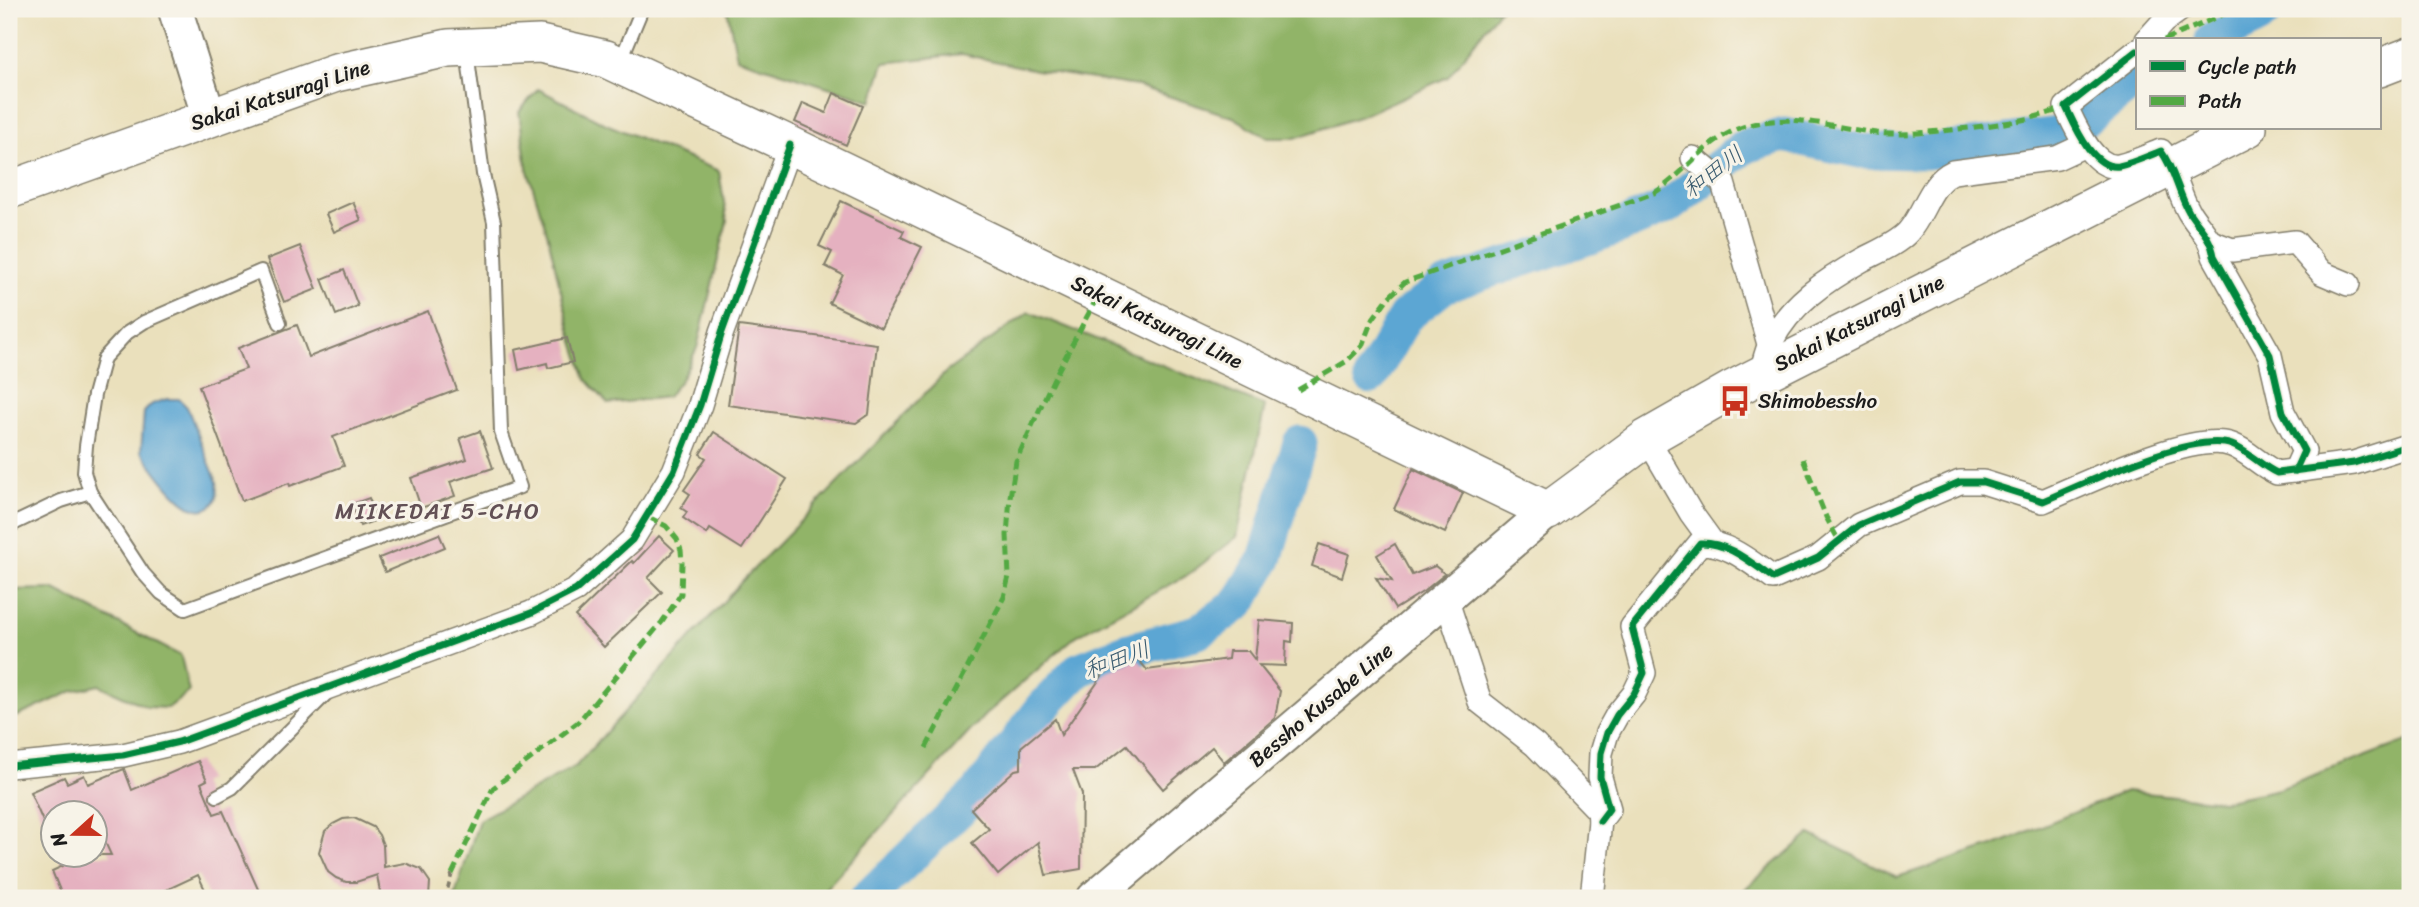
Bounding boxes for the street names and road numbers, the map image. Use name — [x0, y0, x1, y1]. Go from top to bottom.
street label: Sakai Katsuragi Line — [185, 48, 375, 142]
street label: Sakai Katsuragi Line — [1065, 264, 1249, 380]
street label: Sakai Katsuragi Line — [1767, 264, 1951, 382]
street label: Bessho Kusabe Line — [1240, 633, 1402, 777]

